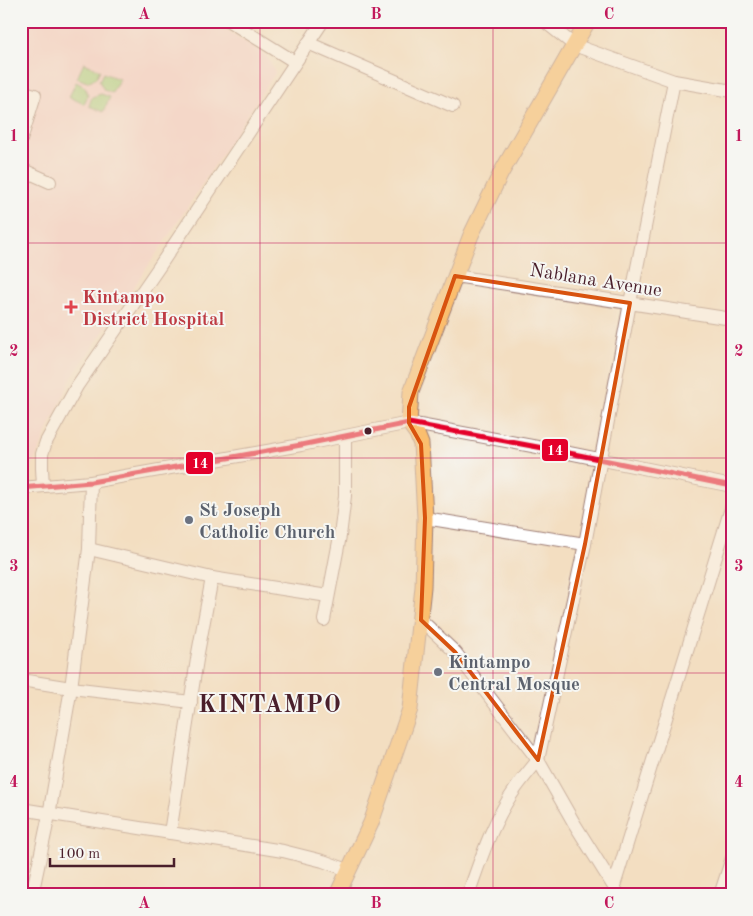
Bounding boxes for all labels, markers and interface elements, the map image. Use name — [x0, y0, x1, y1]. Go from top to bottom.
text: A — [138, 7, 150, 23]
text: B — [370, 7, 382, 23]
text: C — [604, 7, 614, 23]
text: 1 — [9, 129, 19, 145]
text: 1 — [734, 129, 744, 145]
street label: Nablana Avenue — [528, 262, 663, 301]
place label: Kintampo District Hospital — [82, 289, 225, 330]
marker: Kintampo District Hospital — [64, 300, 78, 314]
text: 2 — [9, 344, 19, 360]
text: 2 — [734, 344, 744, 360]
unlabelled marker — [363, 426, 373, 436]
line badge: 14 — [541, 438, 569, 462]
text: 14 — [547, 444, 563, 458]
line badge: 14 — [185, 451, 214, 475]
text: 14 — [192, 457, 208, 471]
place label: St Joseph Catholic Church — [199, 502, 336, 543]
marker: St Joseph Catholic Church — [183, 514, 195, 526]
text: 3 — [9, 559, 19, 575]
text: 3 — [734, 559, 744, 575]
place label: Kintampo Central Mosque — [448, 654, 580, 695]
marker: Kintampo Central Mosque — [432, 666, 444, 678]
district label: KINTAMPO — [198, 694, 342, 718]
text: 4 — [9, 775, 19, 791]
text: 4 — [734, 775, 744, 791]
scale bar — [50, 836, 174, 868]
text: 100 m — [58, 847, 100, 862]
text: A — [138, 896, 150, 912]
text: B — [370, 896, 382, 912]
text: C — [604, 896, 614, 912]

